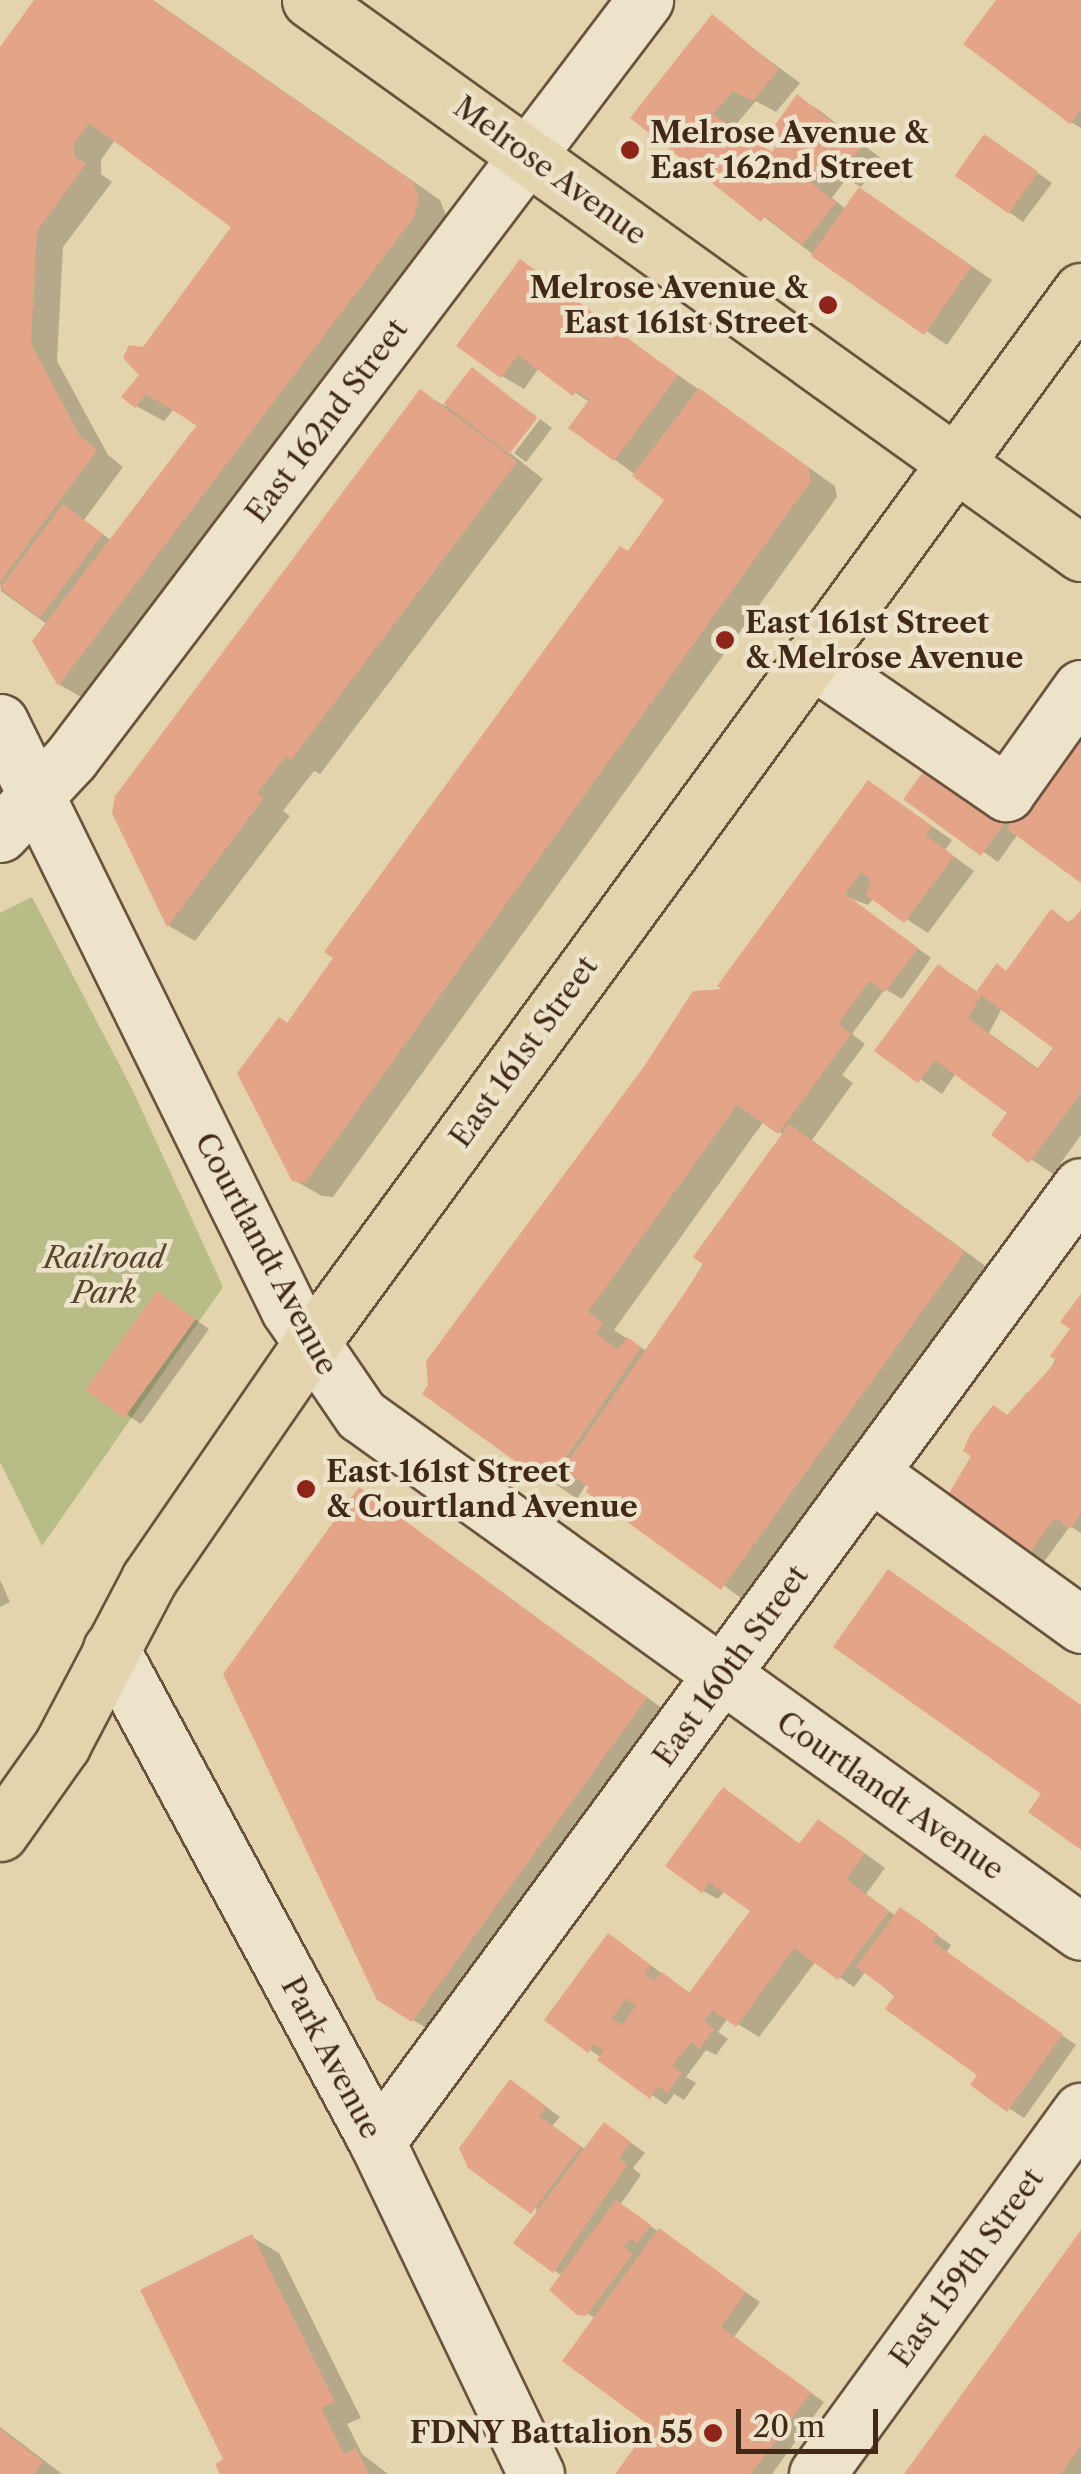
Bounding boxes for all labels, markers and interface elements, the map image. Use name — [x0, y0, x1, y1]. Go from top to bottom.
street label: Melrose Avenue — [446, 89, 654, 253]
place label: Melrose Avenue & East 162nd Street — [650, 115, 929, 186]
marker: Melrose Avenue & East 162nd Street — [619, 139, 641, 161]
place label: Melrose Avenue & East 161st Street — [529, 270, 808, 340]
marker: Melrose Avenue & East 161st Street — [817, 294, 839, 316]
street label: East 162nd Street — [239, 312, 415, 530]
place label: East 161st Street & Melrose Avenue — [745, 605, 1024, 676]
marker: East 161st Street & Melrose Avenue — [714, 629, 736, 651]
street label: East 161st Street — [443, 949, 605, 1155]
street label: Courtlandt Avenue — [187, 1126, 345, 1382]
park label: Railroad Park — [44, 1240, 164, 1310]
place label: East 161st Street & Courtland Avenue — [326, 1454, 639, 1524]
marker: East 161st Street & Courtland Avenue — [295, 1478, 317, 1500]
street label: East 160th Street — [646, 1559, 816, 1773]
street label: Courtlandt Avenue — [769, 1704, 1011, 1888]
street label: Park Avenue — [273, 1970, 389, 2146]
street label: East 159th Street — [883, 2162, 1051, 2374]
scale bar — [741, 2389, 884, 2451]
text: 20 m — [753, 2408, 825, 2445]
place label: FDNY Battalion 55 — [409, 2415, 693, 2451]
marker: FDNY Battalion 55 — [702, 2422, 724, 2444]

